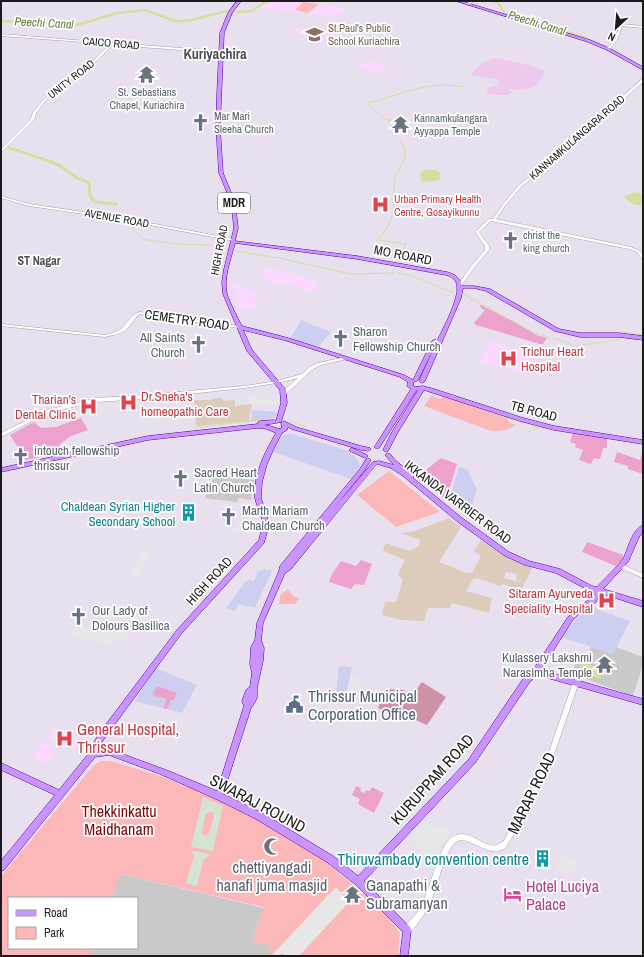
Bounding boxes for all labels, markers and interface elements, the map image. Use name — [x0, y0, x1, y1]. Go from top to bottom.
water label: Peechi Canal — [506, 7, 568, 40]
north arrow — [596, 8, 636, 48]
water label: Peechi Canal — [14, 13, 75, 33]
place label: St.Paul's Public School Kuriachira — [328, 21, 400, 48]
school or university icon: St.Paul's Public School Kuriachira — [305, 24, 325, 44]
text: N — [606, 29, 618, 45]
street label: CAICO ROAD — [82, 34, 140, 52]
district label: Kuriyachira — [183, 45, 247, 63]
street label: UNITY ROAD — [45, 56, 97, 102]
temple icon: St. Sebastians Chapel, Kuriachira — [137, 64, 157, 84]
place label: St. Sebastians Chapel, Kuriachira — [109, 85, 185, 112]
street label: KANNAMKULANGARA ROAD — [526, 92, 628, 182]
place label: Mar Mari Sleeha Church — [214, 109, 274, 136]
place label: Kannamkulangara Ayyappa Temple — [413, 111, 487, 138]
church icon: Mar Mari Sleeha Church — [191, 112, 211, 132]
temple icon: Kannamkulangara Ayyappa Temple — [391, 114, 411, 134]
place label: Urban Primary Health Centre, Gosayikunnu — [394, 192, 481, 219]
road number: MDR — [218, 193, 250, 213]
hospital icon: Urban Primary Health Centre, Gosayikunnu — [371, 195, 391, 215]
street label: AVENUE ROAD — [83, 205, 150, 231]
street label: HIGH ROAD — [207, 224, 231, 276]
place label: christ the king church — [523, 228, 570, 255]
church icon: christ the king church — [500, 231, 520, 251]
street label: MO ROARD — [373, 241, 434, 269]
district label: ST Nagar — [17, 253, 61, 269]
street label: CEMETRY ROAD — [143, 306, 231, 334]
place label: Sharon Fellowship Church — [353, 323, 441, 355]
church icon: Sharon Fellowship Church — [330, 328, 350, 348]
place label: All Saints Church — [139, 329, 185, 361]
church icon: All Saints Church — [188, 334, 208, 354]
place label: Trichur Heart Hospital — [521, 343, 583, 375]
hospital icon: Trichur Heart Hospital — [498, 348, 518, 368]
place label: Dr.Sneha's homeopathic Care — [141, 388, 229, 420]
place label: Tharian's Dental Clinic — [15, 391, 76, 423]
hospital icon: Dr.Sneha's homeopathic Care — [118, 393, 138, 413]
hospital icon: Tharian's Dental Clinic — [79, 396, 99, 416]
street label: TB ROAD — [509, 397, 559, 425]
place label: intouch fellowship thrissur — [34, 442, 119, 474]
church icon: intouch fellowship thrissur — [11, 447, 31, 467]
street label: IKKANDA VARRIER ROAD — [401, 456, 515, 548]
place label: Sacred Heart Latin Church — [194, 464, 257, 496]
church icon: Sacred Heart Latin Church — [171, 469, 191, 489]
place label: Chaldean Syrian Higher Secondary School — [61, 498, 175, 530]
place label: Marth Mariam Chaldean Church — [242, 502, 325, 534]
building icon: Chaldean Syrian Higher Secondary School — [178, 503, 198, 523]
church icon: Marth Mariam Chaldean Church — [219, 507, 239, 527]
street label: HIGH ROAD — [182, 553, 236, 609]
place label: Sitaram Ayurveda Speciality Hospital — [504, 585, 593, 617]
hospital icon: Sitaram Ayurveda Speciality Hospital — [596, 590, 616, 610]
place label: Our Lady of Dolours Basilica — [92, 602, 170, 634]
church icon: Our Lady of Dolours Basilica — [69, 607, 89, 627]
place label: Kulassery Lakshmi Narasimha Temple — [502, 649, 592, 681]
temple icon: Kulassery Lakshmi Narasimha Temple — [595, 654, 615, 674]
place label: Thrissur Municipal Corporation Office — [308, 685, 417, 725]
public building icon: Thrissur Municipal Corporation Office — [285, 695, 305, 715]
place label: General Hospital, Thrissur — [77, 718, 179, 758]
hospital icon: General Hospital, Thrissur — [54, 728, 74, 748]
street label: KURUPPAM ROAD — [385, 729, 479, 829]
street label: MARAR ROAD — [502, 748, 560, 838]
street label: SWARAJ ROUND — [206, 768, 310, 838]
park label: Thekkinkattu Maidhanam — [81, 800, 157, 840]
mosque icon: chettiyangadi hanafi juma masjid — [262, 836, 282, 856]
place label: Thiruvambady convention centre — [337, 848, 529, 870]
building icon: Thiruvambady convention centre — [532, 849, 552, 869]
place label: chettiyangadi hanafi juma masjid — [217, 856, 327, 896]
place label: Ganapathi & Subramanyan — [366, 874, 448, 914]
place label: Hotel Luciya Palace — [526, 875, 600, 915]
temple icon: Ganapathi & Subramanyan — [343, 884, 363, 904]
hotel icon: Hotel Luciya Palace — [503, 885, 523, 905]
legend — [8, 897, 138, 949]
text: Road — [44, 905, 68, 921]
text: Park — [44, 925, 64, 941]

